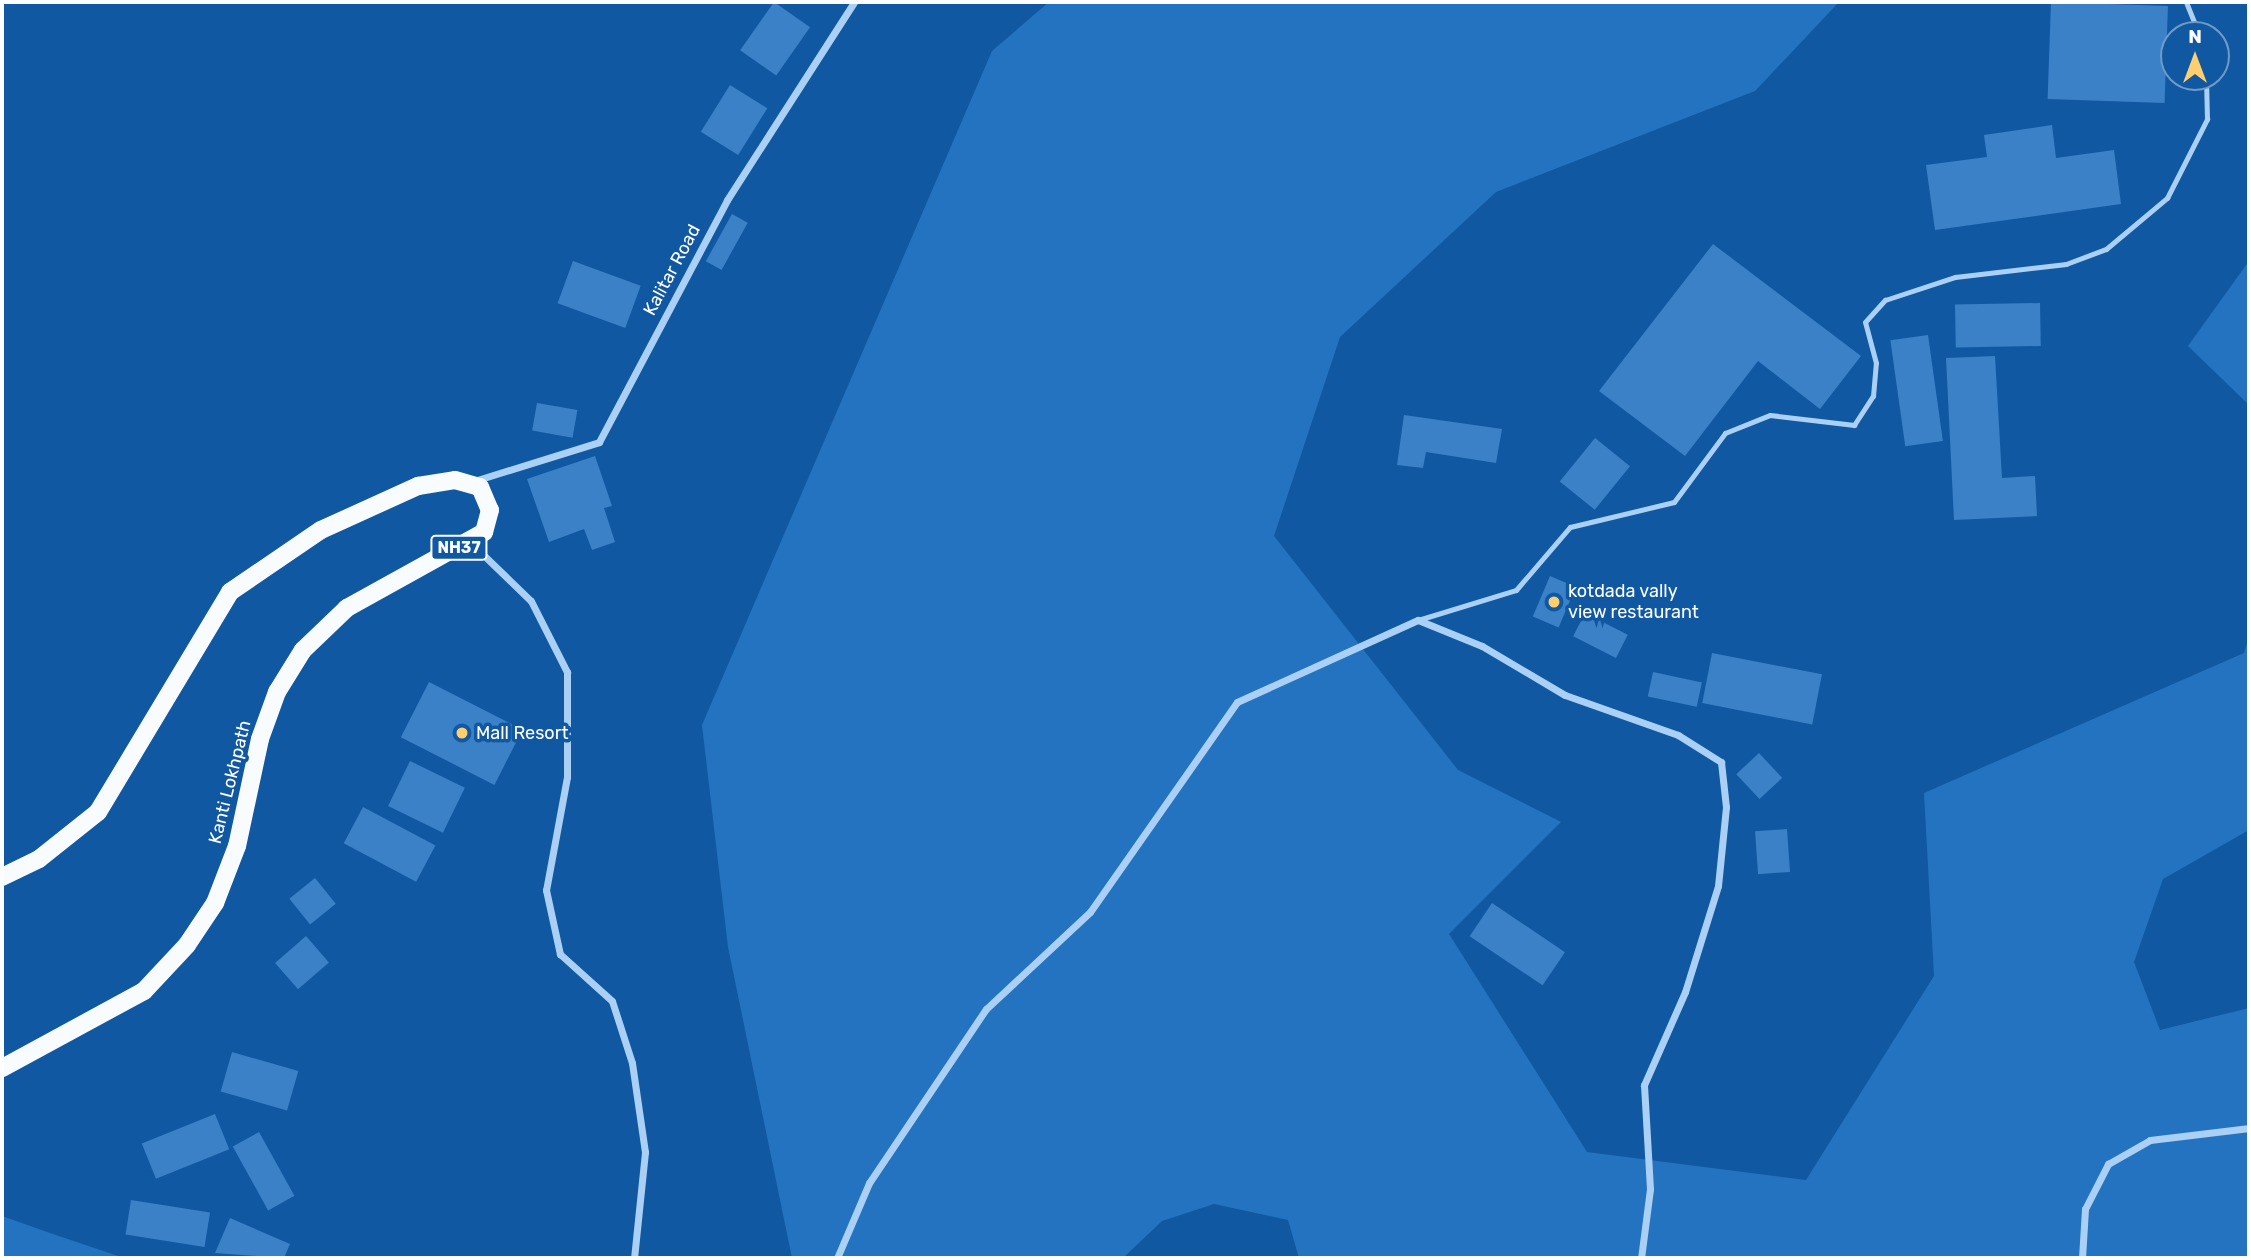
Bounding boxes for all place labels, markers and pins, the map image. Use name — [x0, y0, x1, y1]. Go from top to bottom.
place label: kotdada vally view restaurant — [1568, 581, 1699, 624]
marker: kotdada vally view restaurant — [1546, 594, 1562, 610]
place label: Mall Resort — [476, 722, 569, 744]
marker: Mall Resort — [454, 725, 470, 741]

